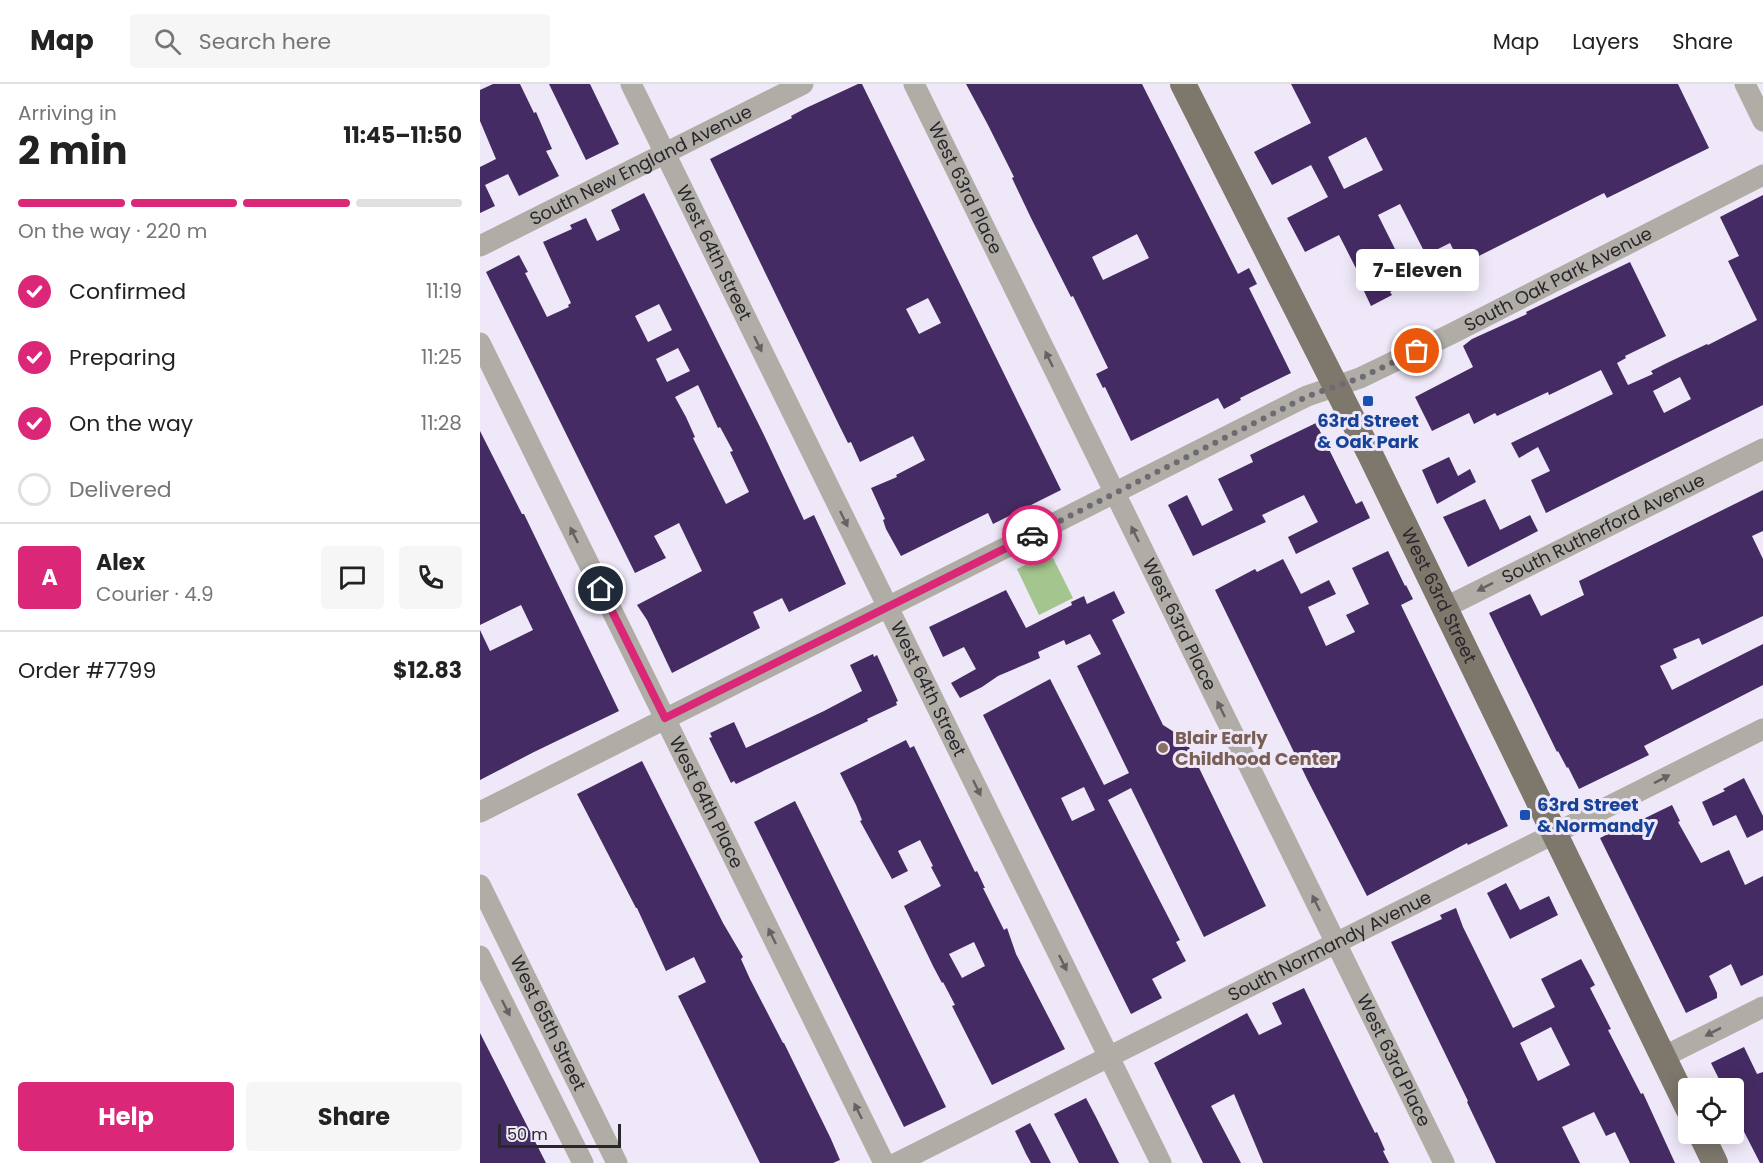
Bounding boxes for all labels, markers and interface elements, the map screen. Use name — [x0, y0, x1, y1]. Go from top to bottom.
search box — [130, 14, 550, 68]
text: Map — [30, 21, 94, 60]
icon: search — [151, 25, 184, 58]
text: Search here — [199, 26, 331, 57]
text: Map — [1493, 27, 1539, 56]
text: Layers — [1572, 27, 1639, 56]
text: Share — [1672, 27, 1733, 56]
text: Arriving in — [18, 99, 117, 127]
street label: South New England Avenue — [525, 99, 756, 231]
street label: West 63rd Place — [923, 118, 1009, 258]
text: 11:45–11:50 — [343, 120, 462, 151]
text: 2 min — [18, 123, 128, 178]
street label: West 64th Street — [670, 181, 758, 324]
text: On the way · 220 m — [18, 217, 207, 245]
street label: South Oak Park Avenue — [1460, 221, 1656, 337]
callout: 7-Eleven — [1356, 249, 1478, 291]
text: 7-Eleven — [1373, 256, 1462, 284]
icon: check — [18, 275, 51, 308]
text: Confirmed — [69, 276, 186, 307]
text: 11:19 — [426, 277, 462, 305]
pin — [1391, 325, 1442, 376]
icon: bag — [1400, 334, 1433, 367]
one-way arrow — [754, 335, 763, 352]
icon: check — [18, 341, 51, 374]
text: Preparing — [69, 342, 176, 373]
text: 11:25 — [421, 343, 462, 371]
one-way arrow — [1044, 351, 1053, 368]
marker: 63rd Street & Oak Park — [1361, 394, 1375, 408]
icon: check — [18, 407, 51, 440]
text: On the way — [69, 408, 193, 439]
place label: 63rd Street & Oak Park — [1317, 408, 1420, 454]
text: 11:28 — [421, 409, 462, 437]
street label: South Rutherford Avenue — [1497, 467, 1709, 589]
text: Delivered — [69, 474, 172, 505]
courier — [1002, 505, 1062, 565]
one-way arrow — [840, 510, 849, 527]
icon: car — [1016, 519, 1049, 552]
street label: West 63rd Street — [1396, 523, 1483, 667]
one-way arrow — [570, 526, 579, 543]
one-way arrow — [1130, 526, 1139, 543]
button: chat — [321, 546, 384, 609]
button: phone — [399, 546, 462, 609]
text: Alex — [96, 547, 145, 578]
street label: West 63rd Place — [1137, 554, 1223, 694]
text: A — [41, 562, 58, 593]
pin — [575, 563, 626, 614]
icon: home — [584, 572, 617, 605]
text: Courier · 4.9 — [96, 580, 214, 608]
one-way arrow — [1476, 582, 1494, 592]
street label: West 64th Street — [885, 617, 972, 761]
text: Order #7799 — [18, 655, 156, 686]
text: $12.83 — [393, 655, 462, 686]
one-way arrow — [1216, 701, 1225, 718]
place label: Blair Early Childhood Center — [1175, 725, 1338, 771]
street label: West 64th Place — [664, 732, 750, 872]
marker: Blair Early Childhood Center — [1156, 741, 1170, 755]
one-way arrow — [1654, 775, 1671, 784]
one-way arrow — [972, 780, 981, 797]
place label: 63rd Street & Normandy — [1537, 792, 1656, 838]
marker: 63rd Street & Normandy — [1518, 808, 1532, 822]
street label: South Normandy Avenue — [1224, 884, 1435, 1007]
one-way arrow — [1312, 895, 1321, 912]
one-way arrow — [767, 927, 777, 944]
street label: West 65th Street — [505, 951, 592, 1095]
one-way arrow — [1057, 954, 1067, 972]
street label: West 63rd Place — [1351, 990, 1437, 1131]
one-way arrow — [501, 1000, 511, 1017]
one-way arrow — [1705, 1028, 1722, 1037]
map controls — [1678, 1078, 1744, 1144]
button: locate — [1678, 1078, 1744, 1144]
button: Help — [18, 1082, 234, 1151]
button: Share — [246, 1082, 462, 1151]
one-way arrow — [853, 1102, 863, 1119]
scale bar — [498, 1121, 621, 1148]
text: 50 m — [507, 1123, 548, 1146]

